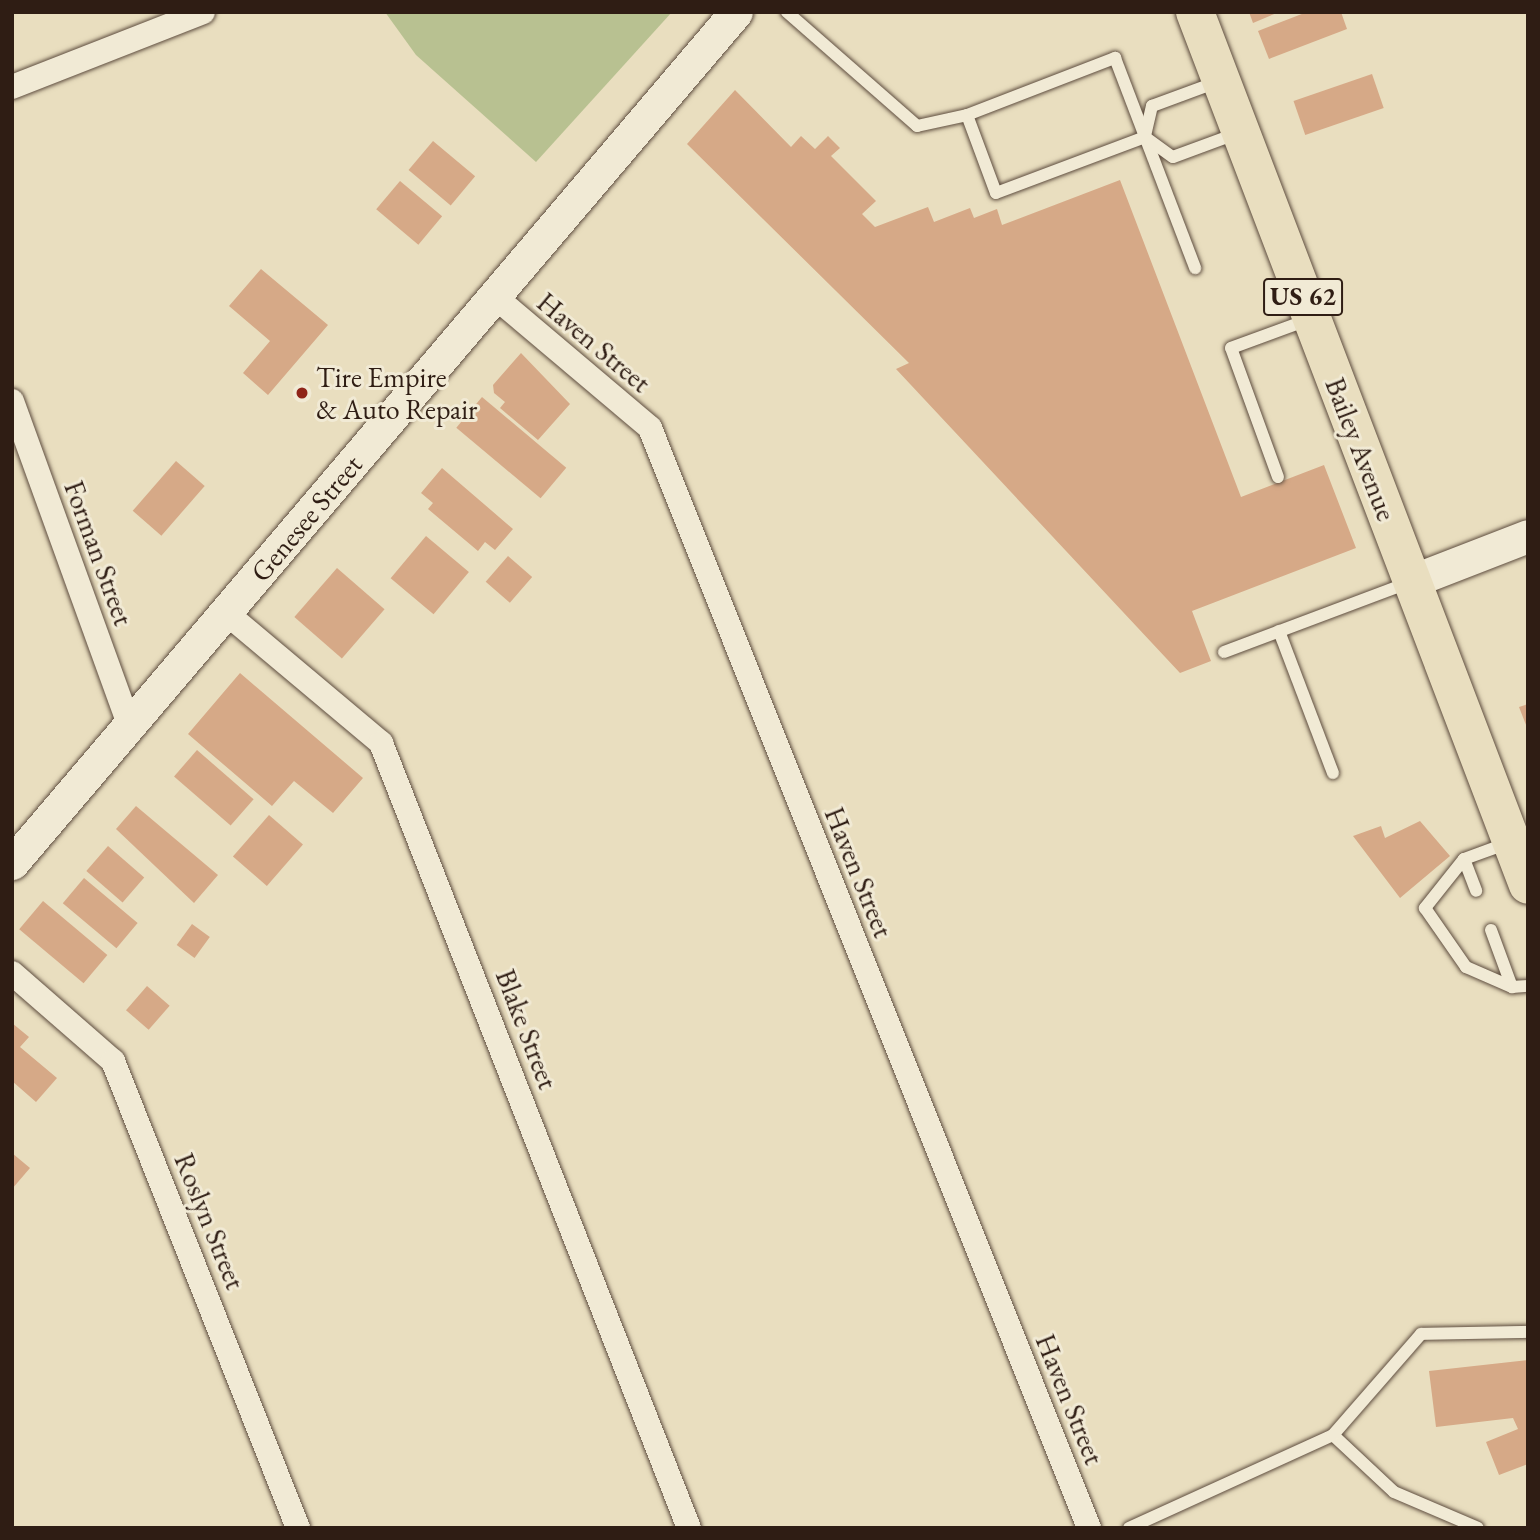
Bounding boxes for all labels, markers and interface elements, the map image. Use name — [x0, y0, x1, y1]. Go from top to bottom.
road number: US 62 — [1263, 274, 1343, 320]
street label: Haven Street — [530, 285, 658, 399]
place label: Tire Empire & Auto Repair — [316, 360, 477, 426]
street label: Bailey Avenue — [1318, 373, 1404, 525]
marker: Tire Empire & Auto Repair — [294, 385, 310, 401]
street label: Genesee Street — [243, 448, 369, 588]
street label: Forman Street — [57, 476, 141, 630]
street label: Haven Street — [818, 802, 900, 942]
street label: Blake Street — [489, 964, 565, 1094]
street label: Roslyn Street — [167, 1148, 253, 1294]
street label: Haven Street — [1029, 1329, 1111, 1469]

